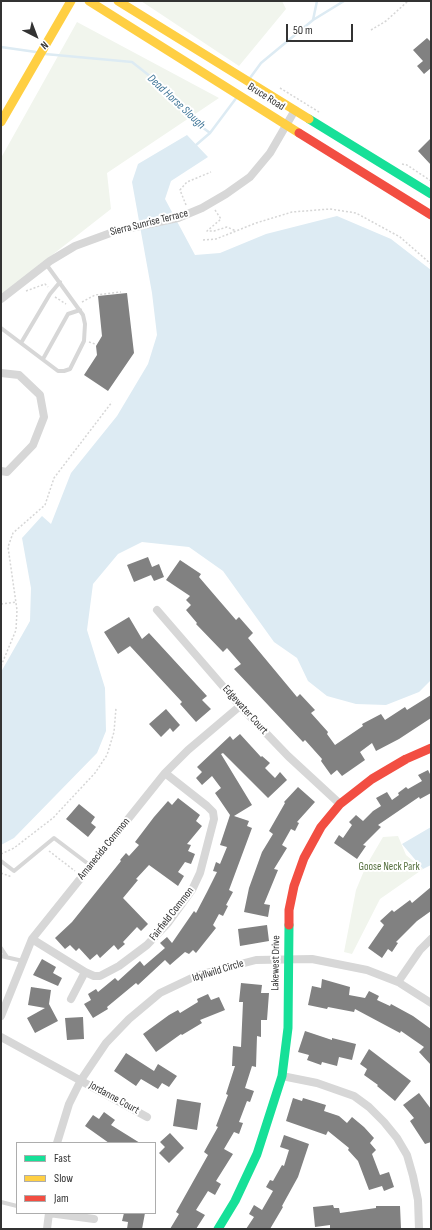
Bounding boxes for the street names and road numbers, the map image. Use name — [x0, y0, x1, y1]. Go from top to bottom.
street label: Bruce Road — [245, 80, 287, 114]
street label: Sierra Sunrise Terrace — [109, 207, 189, 239]
street label: Edgewater Court — [219, 683, 271, 737]
street label: Amanecida Common — [75, 815, 133, 883]
street label: Fairfield Common — [147, 885, 197, 943]
street label: Lakewest Drive — [269, 935, 283, 991]
street label: Idyllwild Circle — [191, 957, 245, 985]
street label: Jordanne Court — [87, 1079, 141, 1117]

